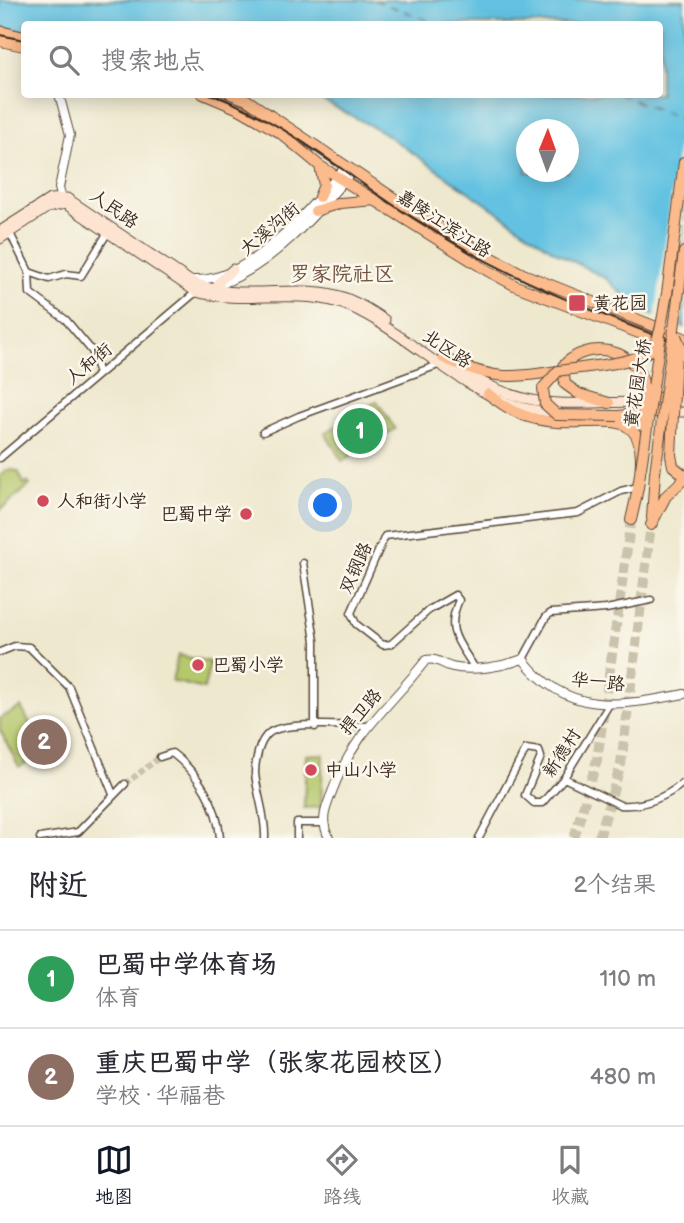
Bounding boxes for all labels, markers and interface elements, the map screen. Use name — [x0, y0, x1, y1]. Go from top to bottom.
search box — [21, 21, 663, 98]
icon: search — [45, 41, 83, 79]
text: 搜索地点 — [101, 46, 205, 77]
north arrow — [516, 119, 579, 182]
street label: 人民路 — [86, 185, 142, 233]
street label: 嘉陵江滨江路 — [393, 186, 495, 262]
street label: 大溪沟街 — [236, 198, 304, 260]
district label: 罗家院社区 — [290, 262, 395, 287]
marker: 黄花园 — [567, 293, 587, 313]
place label: 黄花园 — [593, 293, 647, 314]
street label: 北区路 — [419, 325, 475, 373]
street label: 黄花园大桥 — [621, 337, 655, 429]
street label: 人和街 — [62, 339, 116, 389]
pin: 1 — [337, 405, 383, 457]
your location — [308, 488, 342, 522]
place label: 人和街小学 — [57, 491, 147, 512]
marker: 人和街小学 — [35, 493, 51, 509]
place label: 巴蜀中学 — [160, 504, 232, 525]
marker: 巴蜀中学 — [238, 506, 254, 522]
street label: 双钢路 — [335, 539, 377, 597]
place label: 巴蜀小学 — [212, 655, 284, 676]
marker: 巴蜀小学 — [190, 657, 206, 673]
street label: 华一路 — [570, 669, 626, 695]
street label: 捍卫路 — [336, 685, 386, 739]
pin: 2 — [21, 716, 67, 768]
street label: 新德村 — [538, 725, 586, 781]
place label: 中山小学 — [325, 760, 397, 781]
marker: 中山小学 — [303, 762, 319, 778]
text: 附近 — [28, 868, 88, 904]
text: 2个结果 — [573, 871, 656, 899]
text: 巴蜀中学体育场 — [95, 950, 277, 981]
text: 1 — [46, 965, 56, 993]
text: 110 m — [599, 965, 656, 993]
text: 体育 — [95, 984, 141, 1012]
text: 重庆巴蜀中学（张家花园校区） — [95, 1048, 459, 1079]
text: 2 — [44, 1063, 58, 1091]
text: 480 m — [590, 1063, 656, 1091]
text: 学校 · 华福巷 — [95, 1082, 225, 1110]
tab: 地图 — [95, 1141, 133, 1209]
tab: 路线 — [323, 1141, 361, 1209]
tab: 收藏 — [551, 1141, 589, 1209]

